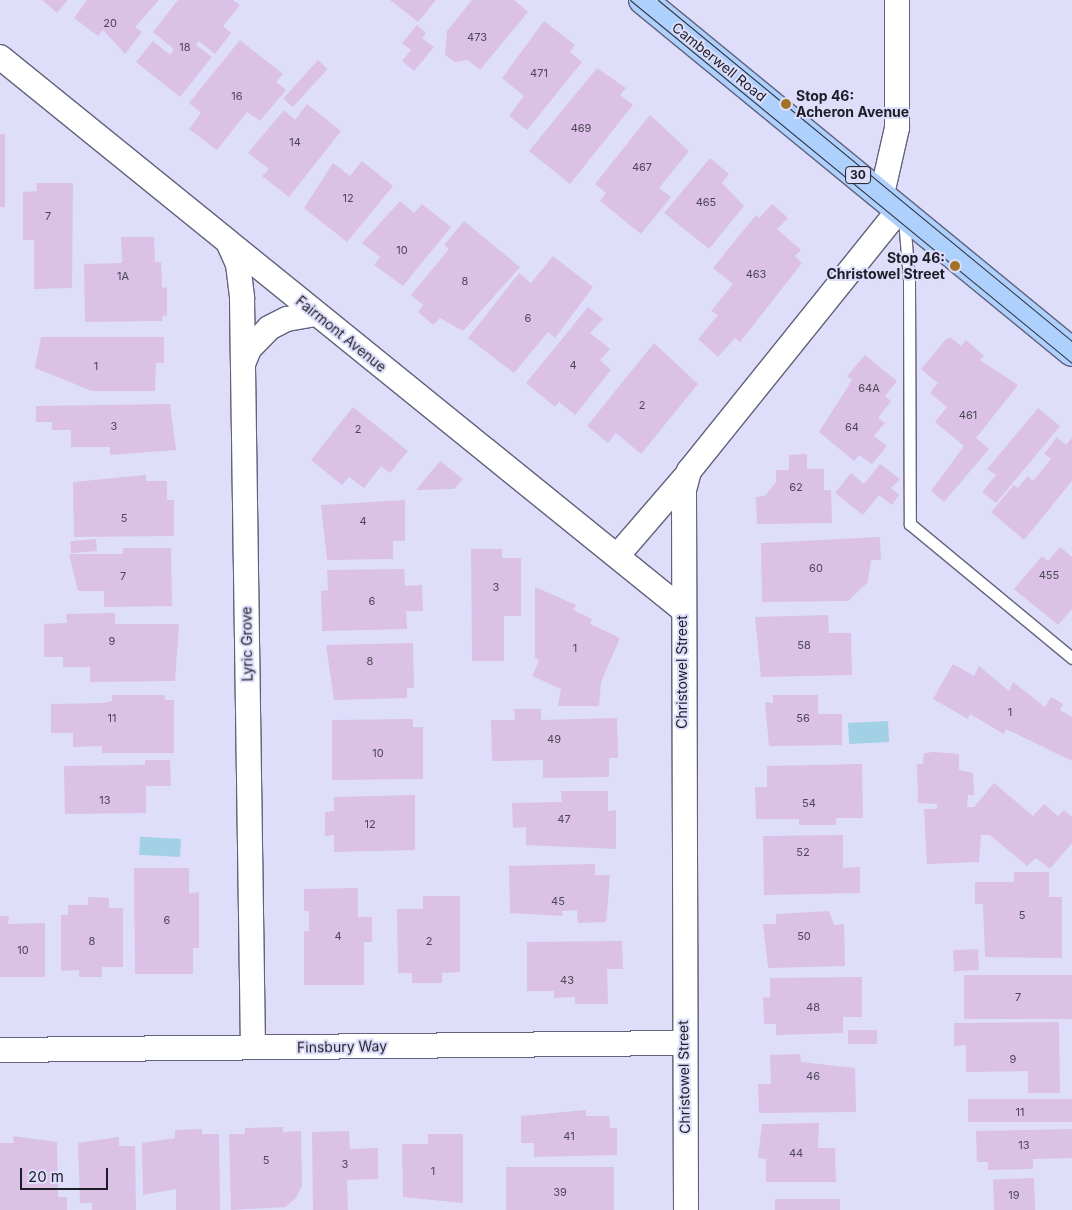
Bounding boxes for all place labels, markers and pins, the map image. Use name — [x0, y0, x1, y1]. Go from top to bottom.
place label: Stop 46: Acheron Avenue — [796, 88, 909, 120]
marker: Stop 46: Acheron Avenue — [780, 98, 792, 110]
place label: Stop 46: Christowel Street — [826, 250, 945, 282]
marker: Stop 46: Christowel Street — [949, 260, 961, 272]

